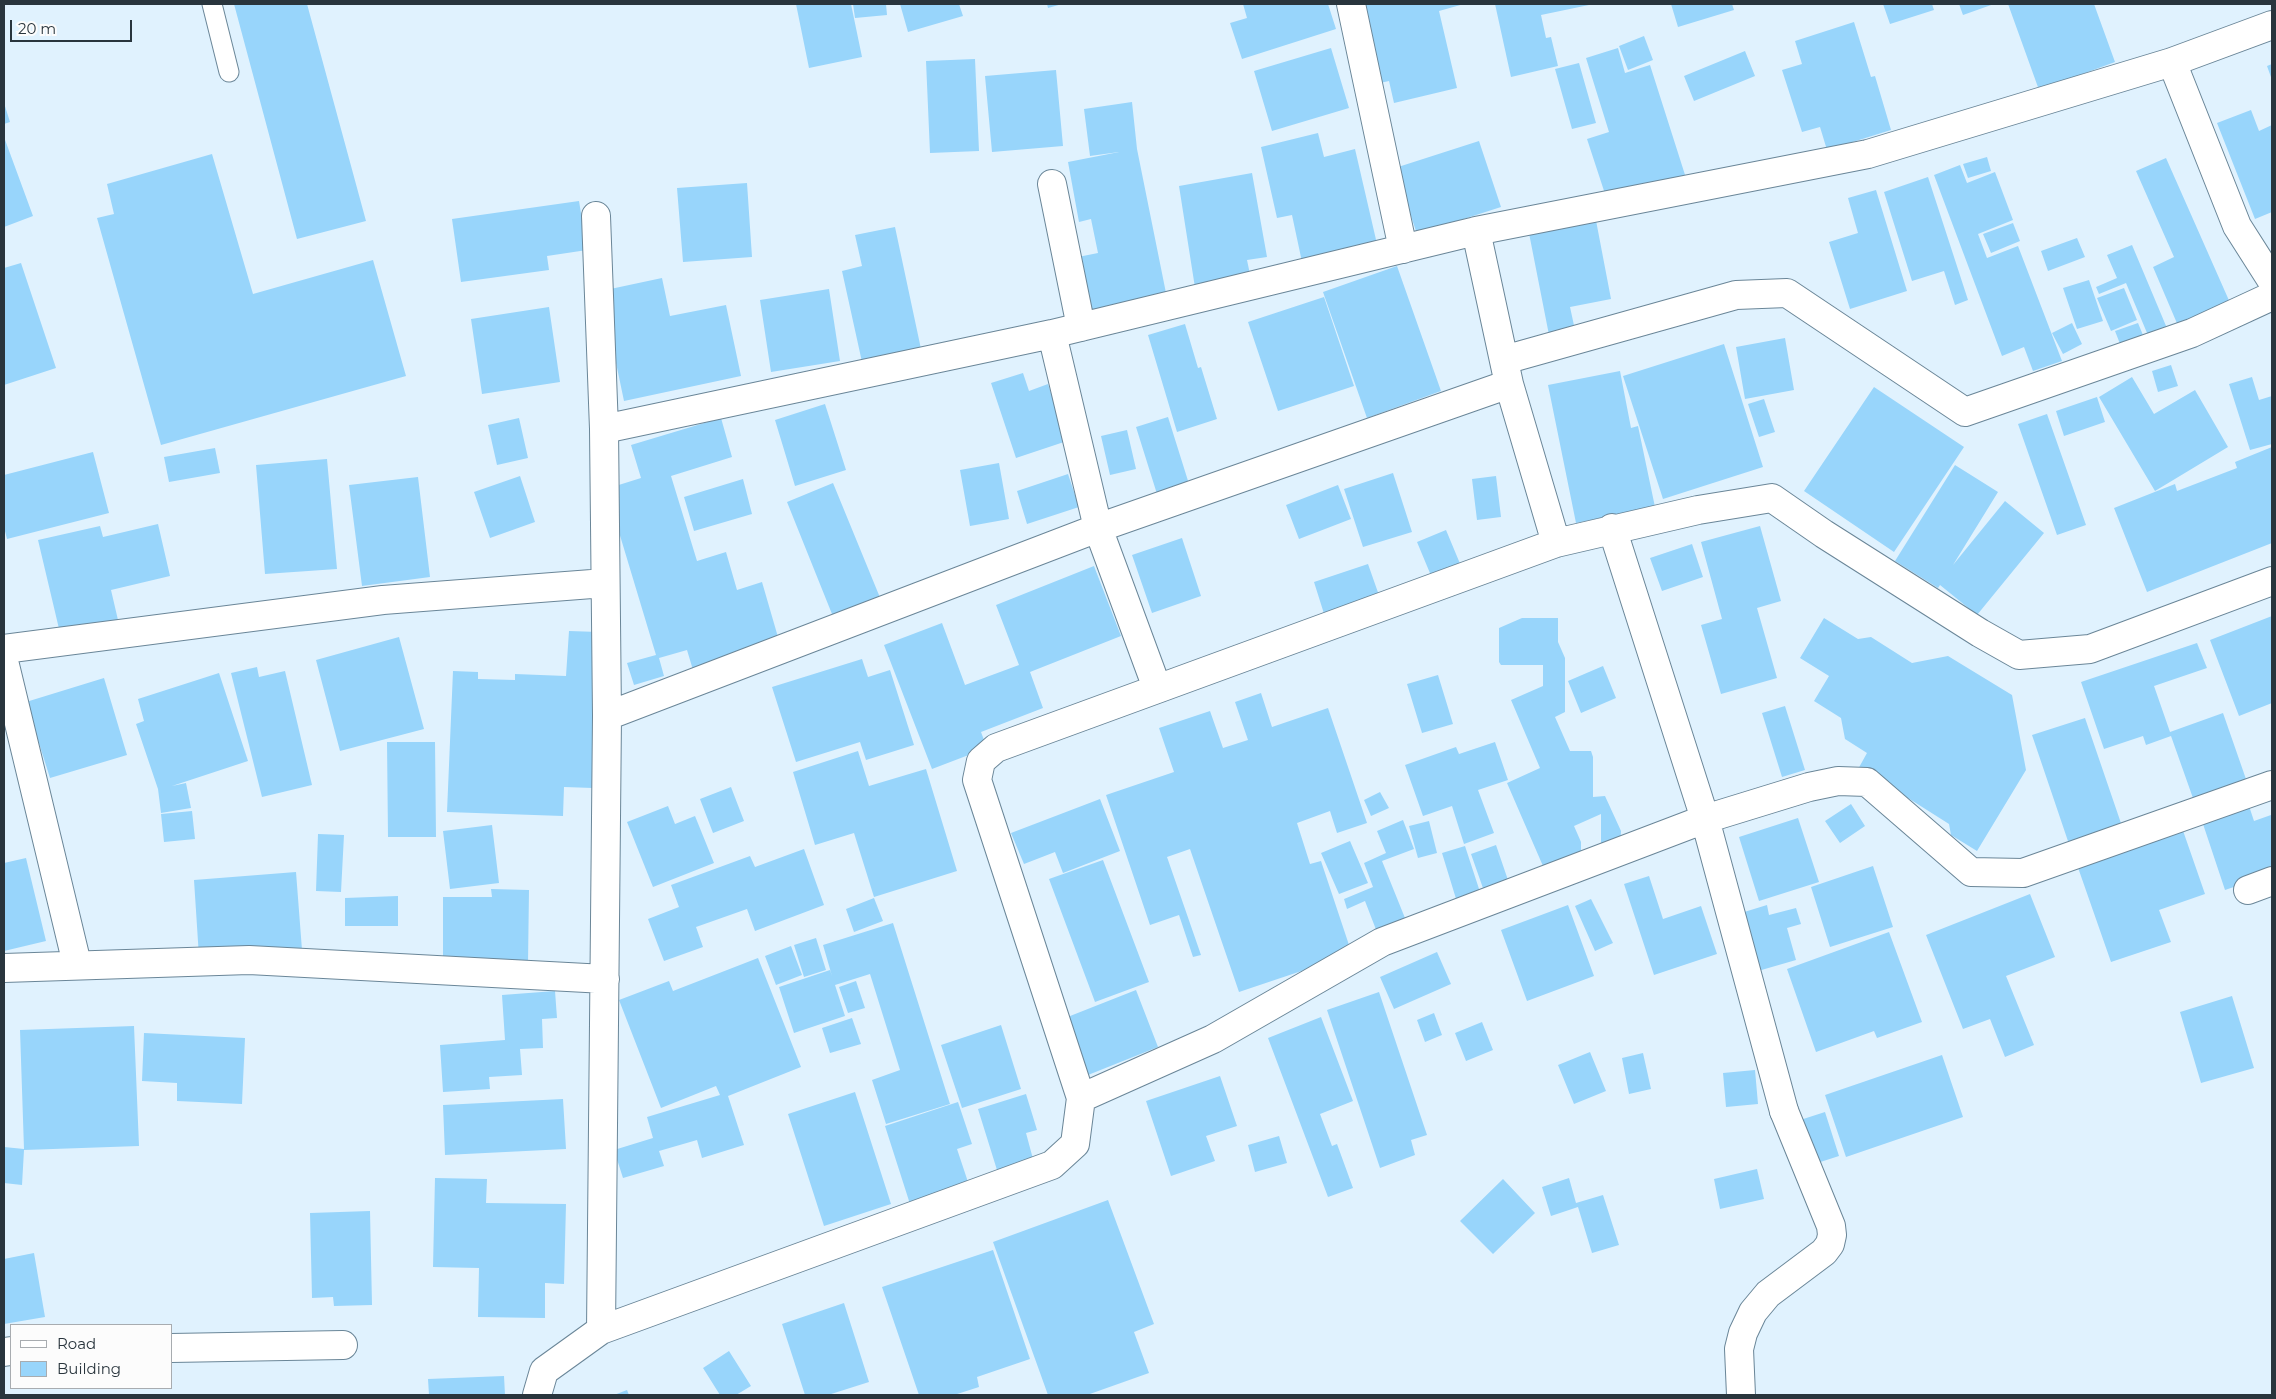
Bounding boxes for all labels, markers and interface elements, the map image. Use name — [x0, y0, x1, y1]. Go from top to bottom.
scale bar — [12, 10, 135, 42]
text: 20 m — [18, 19, 56, 38]
legend — [10, 1324, 172, 1389]
text: Road — [57, 1334, 96, 1353]
text: Building — [57, 1359, 121, 1378]

